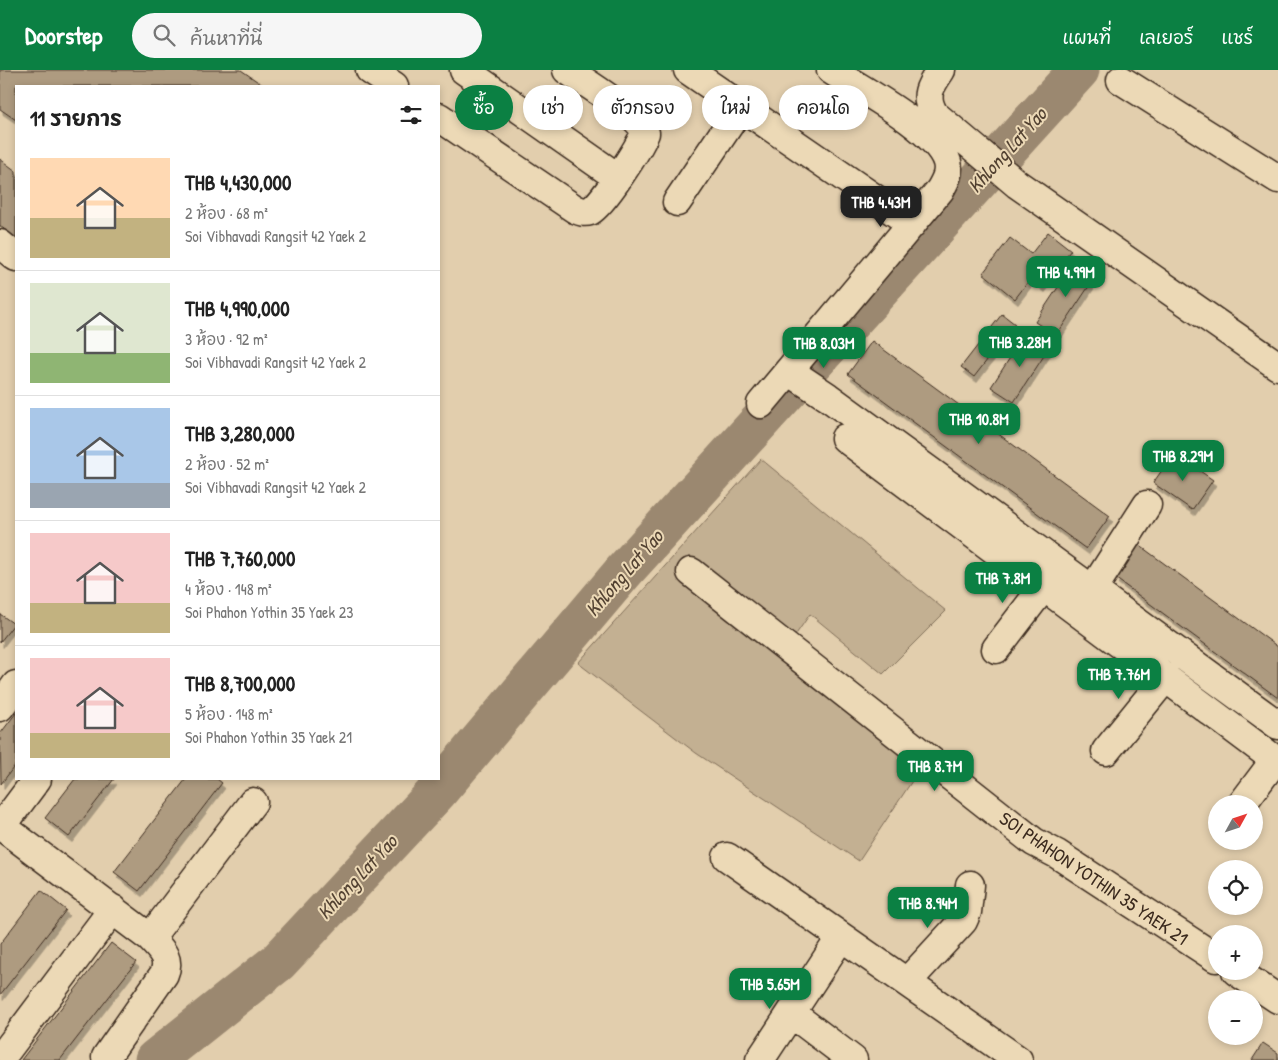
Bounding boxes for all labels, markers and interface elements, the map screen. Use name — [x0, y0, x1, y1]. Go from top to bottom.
search box — [132, 13, 482, 58]
text: Doorstep — [25, 19, 102, 51]
icon: search — [150, 21, 178, 49]
text: ค้นหาที่นี่ — [190, 25, 263, 51]
text: แผนที่ — [1063, 25, 1111, 50]
text: เลเยอร์ — [1139, 25, 1193, 50]
text: แชร์ — [1221, 25, 1253, 50]
chip: ซื้อ — [455, 85, 513, 130]
chip: เช่า — [523, 85, 583, 130]
chip: ตัวกรอง — [593, 85, 692, 130]
chip: ใหม่ — [702, 85, 769, 130]
chip: คอนโด — [779, 85, 868, 130]
water label: Khlong Lat Yao — [961, 100, 1054, 199]
icon: filters — [397, 101, 425, 129]
text: 11 รายการ — [30, 104, 122, 133]
text: THB 4,430,000 — [185, 168, 291, 197]
icon: home — [70, 178, 130, 238]
pin: THB 4.43M — [824, 186, 938, 228]
text: THB 4.43M — [852, 191, 910, 213]
text: 2 ห้อง · 68 m² — [185, 202, 268, 224]
text: Soi Vibhavadi Rangsit 42 Yaek 2 — [185, 225, 366, 247]
pin: THB 4.99M — [1009, 256, 1123, 298]
text: THB 4.99M — [1037, 261, 1095, 283]
text: THB 4,990,000 — [185, 294, 290, 323]
icon: home — [70, 303, 130, 363]
pin: THB 8.03M — [767, 326, 881, 369]
pin: THB 3.28M — [963, 326, 1077, 368]
text: 3 ห้อง · 92 m² — [185, 328, 268, 350]
text: THB 3.28M — [989, 331, 1051, 353]
text: THB 8.03M — [794, 332, 854, 354]
text: Soi Vibhavadi Rangsit 42 Yaek 2 — [185, 351, 366, 373]
pin: THB 10.8M — [922, 402, 1036, 445]
text: THB 10.8M — [949, 408, 1009, 430]
text: THB 3,280,000 — [185, 419, 295, 448]
icon: home — [70, 428, 130, 488]
pin: THB 8.29M — [1126, 440, 1240, 482]
text: THB 8.29M — [1153, 445, 1213, 467]
text: 2 ห้อง · 52 m² — [185, 453, 269, 475]
text: Soi Vibhavadi Rangsit 42 Yaek 2 — [185, 476, 366, 498]
water label: Khlong Lat Yao — [579, 522, 671, 622]
text: THB 7,760,000 — [185, 544, 295, 573]
icon: home — [70, 553, 130, 613]
pin: THB 7.8M — [951, 562, 1055, 604]
text: THB 7.8M — [976, 567, 1030, 589]
text: 4 ห้อง · 148 m² — [185, 578, 272, 600]
text: Soi Phahon Yothin 35 Yaek 23 — [185, 601, 353, 623]
pin: THB 7.76M — [1062, 658, 1176, 700]
text: THB 7.76M — [1088, 663, 1150, 685]
text: THB 8,700,000 — [185, 669, 295, 698]
icon: home — [70, 678, 130, 738]
text: 5 ห้อง · 148 m² — [185, 703, 273, 725]
text: Soi Phahon Yothin 35 Yaek 21 — [185, 726, 352, 748]
pin: THB 8.7M — [883, 750, 987, 792]
text: THB 8.7M — [908, 755, 962, 777]
north arrow — [1208, 795, 1262, 850]
map controls — [1208, 795, 1263, 1045]
street label: SOI PHAHON YOTHIN 35 YAEK 21 — [995, 805, 1193, 951]
water label: Khlong Lat Yao — [311, 827, 405, 925]
button: locate — [1208, 860, 1263, 915]
pin: THB 8.94M — [871, 886, 985, 929]
text: THB 8.94M — [899, 892, 957, 914]
button: + — [1208, 925, 1263, 980]
pin: THB 5.65M — [713, 968, 827, 1010]
text: THB 5.65M — [740, 973, 800, 995]
button: − — [1208, 990, 1263, 1045]

